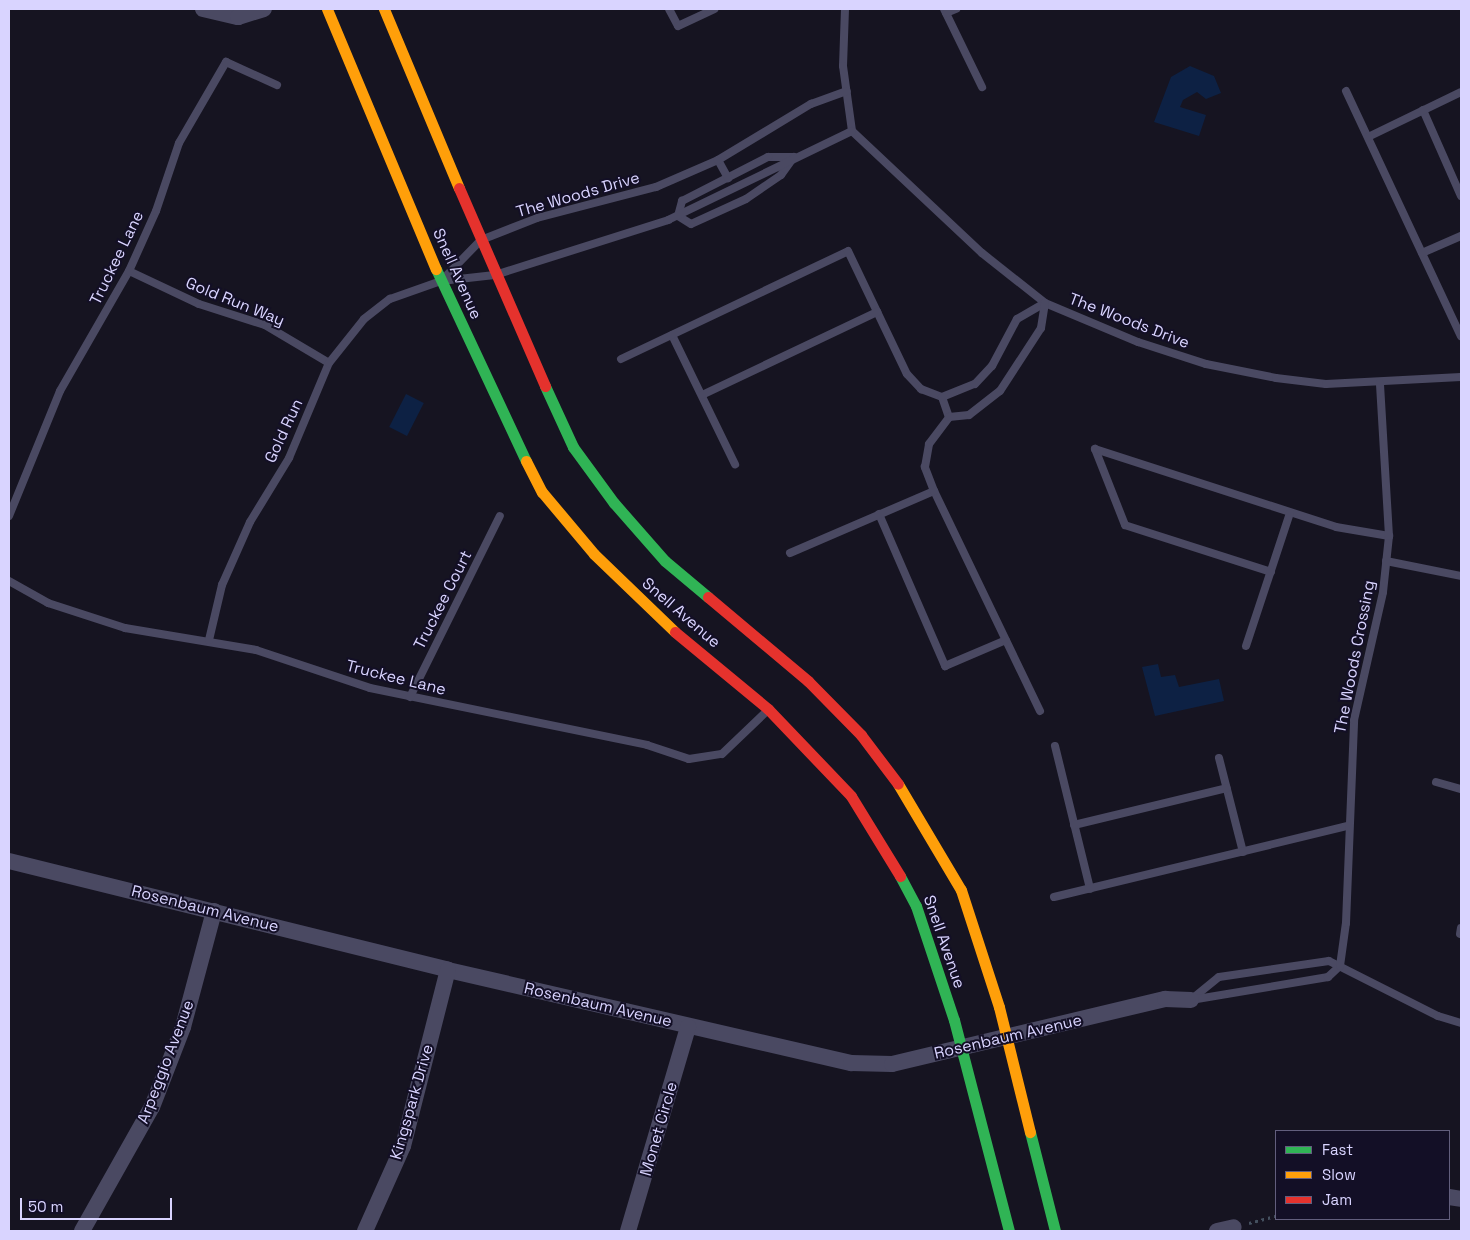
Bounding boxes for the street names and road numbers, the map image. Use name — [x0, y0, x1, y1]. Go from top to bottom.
street label: The Woods Drive — [514, 168, 642, 222]
street label: Truckee Lane — [86, 208, 148, 308]
street label: Snell Avenue — [428, 226, 486, 322]
street label: Gold Run Way — [183, 273, 287, 331]
street label: The Woods Drive — [1066, 289, 1192, 353]
street label: Gold Run — [261, 396, 307, 466]
street label: Truckee Court — [410, 547, 476, 653]
street label: Snell Avenue — [638, 574, 724, 652]
street label: The Woods Crossing — [1331, 579, 1379, 735]
street label: Truckee Lane — [344, 656, 448, 700]
street label: Rosenbaum Avenue — [129, 881, 281, 937]
street label: Snell Avenue — [919, 893, 969, 991]
street label: Rosenbaum Avenue — [522, 979, 674, 1031]
street label: Arpeggio Avenue — [134, 997, 198, 1127]
street label: Rosenbaum Avenue — [932, 1011, 1084, 1063]
street label: Kingspark Drive — [386, 1042, 438, 1162]
street label: Monet Circle — [636, 1080, 682, 1178]

